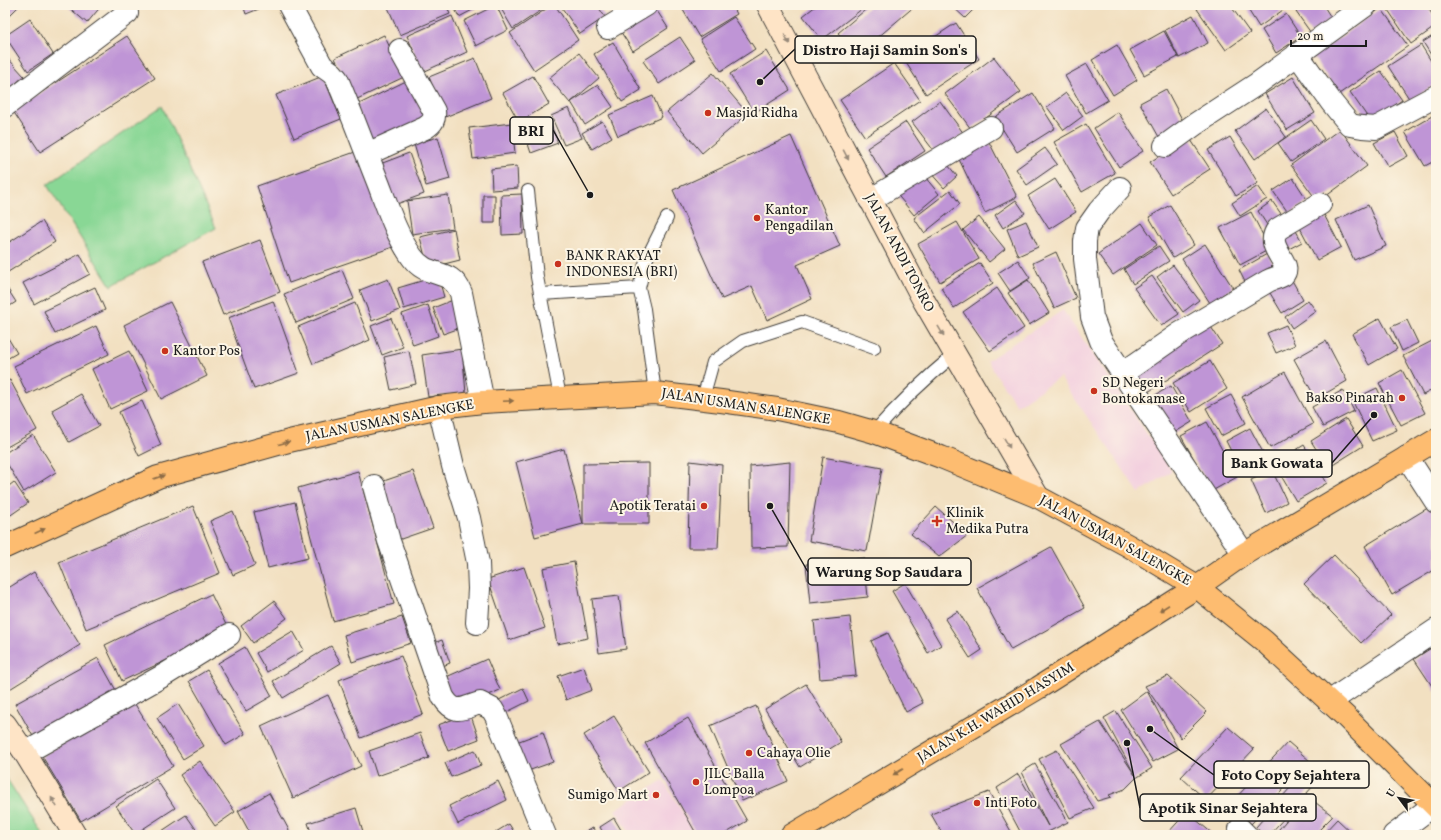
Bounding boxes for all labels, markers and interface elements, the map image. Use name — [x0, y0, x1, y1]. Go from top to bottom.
scale bar — [1291, 22, 1366, 48]
text: 20 m — [1297, 29, 1324, 45]
one-way arrow — [783, 34, 790, 45]
callout: Distro Haji Samin Son's — [795, 36, 976, 63]
text: Distro Haji Samin Son's — [802, 41, 968, 62]
place label: Masjid Ridha — [716, 104, 798, 123]
marker: Masjid Ridha — [703, 108, 713, 118]
callout: BRI — [510, 117, 553, 144]
text: BRI — [518, 122, 544, 143]
one-way arrow — [843, 149, 850, 161]
street label: JALAN ANDI TONRO — [860, 190, 938, 316]
place label: Kantor Pengadilan — [765, 201, 834, 236]
marker: Kantor Pengadilan — [752, 213, 762, 223]
place label: BANK RAKYAT INDONESIA (BRI) — [566, 247, 677, 282]
marker: BANK RAKYAT INDONESIA (BRI) — [553, 259, 563, 269]
one-way arrow — [938, 325, 945, 337]
place label: Kantor Pos — [173, 342, 240, 361]
marker: Kantor Pos — [160, 346, 170, 356]
place label: SD Negeri Bontokamase — [1102, 374, 1186, 409]
street label: JALAN USMAN SALENGKE — [660, 384, 832, 430]
marker: SD Negeri Bontokamase — [1089, 386, 1099, 396]
place label: Bakso Pinarah — [1306, 389, 1394, 408]
marker: Bakso Pinarah — [1397, 393, 1407, 403]
street label: JALAN USMAN SALENGKE — [304, 395, 476, 447]
one-way arrow — [502, 398, 515, 404]
one-way arrow — [1003, 437, 1010, 449]
one-way arrow — [278, 439, 290, 445]
callout: Bank Gowata — [1223, 450, 1332, 477]
text: Bank Gowata — [1231, 454, 1323, 475]
one-way arrow — [153, 474, 165, 480]
street label: JALAN USMAN SALENGKE — [1036, 491, 1194, 591]
place label: Apotik Teratai — [610, 497, 696, 516]
marker: Apotik Teratai — [699, 501, 709, 511]
place label: Klinik Medika Putra — [946, 504, 1029, 539]
marker: Klinik Medika Putra — [931, 515, 943, 527]
one-way arrow — [35, 528, 46, 534]
callout: Warung Sop Saudara — [808, 558, 971, 585]
text: Warung Sop Saudara — [816, 563, 962, 584]
one-way arrow — [1159, 604, 1169, 612]
street label: JALAN K.H. WAHID HASYIM — [914, 658, 1078, 768]
place label: Cahaya Olie — [757, 744, 831, 763]
marker: Cahaya Olie — [744, 748, 754, 758]
callout: Foto Copy Sejahtera — [1214, 761, 1369, 788]
place label: JILC Balla Lompoa — [704, 765, 764, 800]
text: Foto Copy Sejahtera — [1221, 766, 1361, 787]
one-way arrow — [892, 768, 904, 775]
marker: JILC Balla Lompoa — [691, 777, 701, 787]
north arrow — [1379, 778, 1419, 818]
place label: Sumigo Mart — [568, 786, 648, 805]
text: U — [1383, 786, 1400, 801]
marker: Sumigo Mart — [651, 790, 661, 800]
place label: Inti Foto — [985, 794, 1037, 813]
callout: Apotik Sinar Sejahtera — [1140, 794, 1316, 821]
one-way arrow — [51, 796, 58, 808]
marker: Inti Foto — [972, 798, 982, 808]
text: Apotik Sinar Sejahtera — [1148, 799, 1308, 820]

